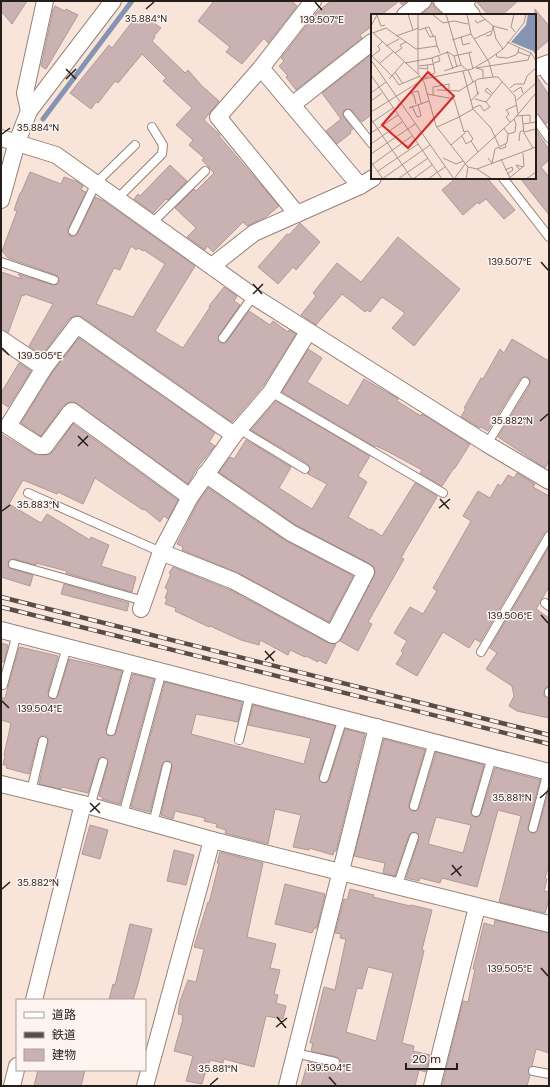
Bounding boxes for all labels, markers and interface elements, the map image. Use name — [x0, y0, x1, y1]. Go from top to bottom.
text: 35.884°N — [125, 12, 167, 25]
text: 139.507°E — [300, 13, 344, 26]
inset map — [371, 14, 536, 179]
text: 35.884°N — [17, 121, 59, 134]
text: 139.507°E — [488, 255, 532, 268]
text: 139.505°E — [18, 349, 63, 362]
text: 35.882°N — [491, 414, 533, 427]
text: 35.883°N — [17, 498, 59, 511]
text: 139.506°E — [488, 609, 533, 622]
text: 139.504°E — [18, 702, 63, 715]
text: 35.881°N — [492, 791, 532, 804]
text: 35.882°N — [17, 876, 59, 889]
text: 139.505°E — [488, 962, 533, 975]
legend — [16, 999, 146, 1071]
text: 道路 — [52, 1007, 76, 1023]
text: 鉄道 — [52, 1027, 76, 1043]
scale bar — [406, 1045, 457, 1071]
text: 建物 — [52, 1047, 76, 1063]
text: 20 m — [412, 1051, 441, 1067]
text: 139.504°E — [307, 1061, 352, 1074]
text: 35.881°N — [198, 1062, 238, 1075]

